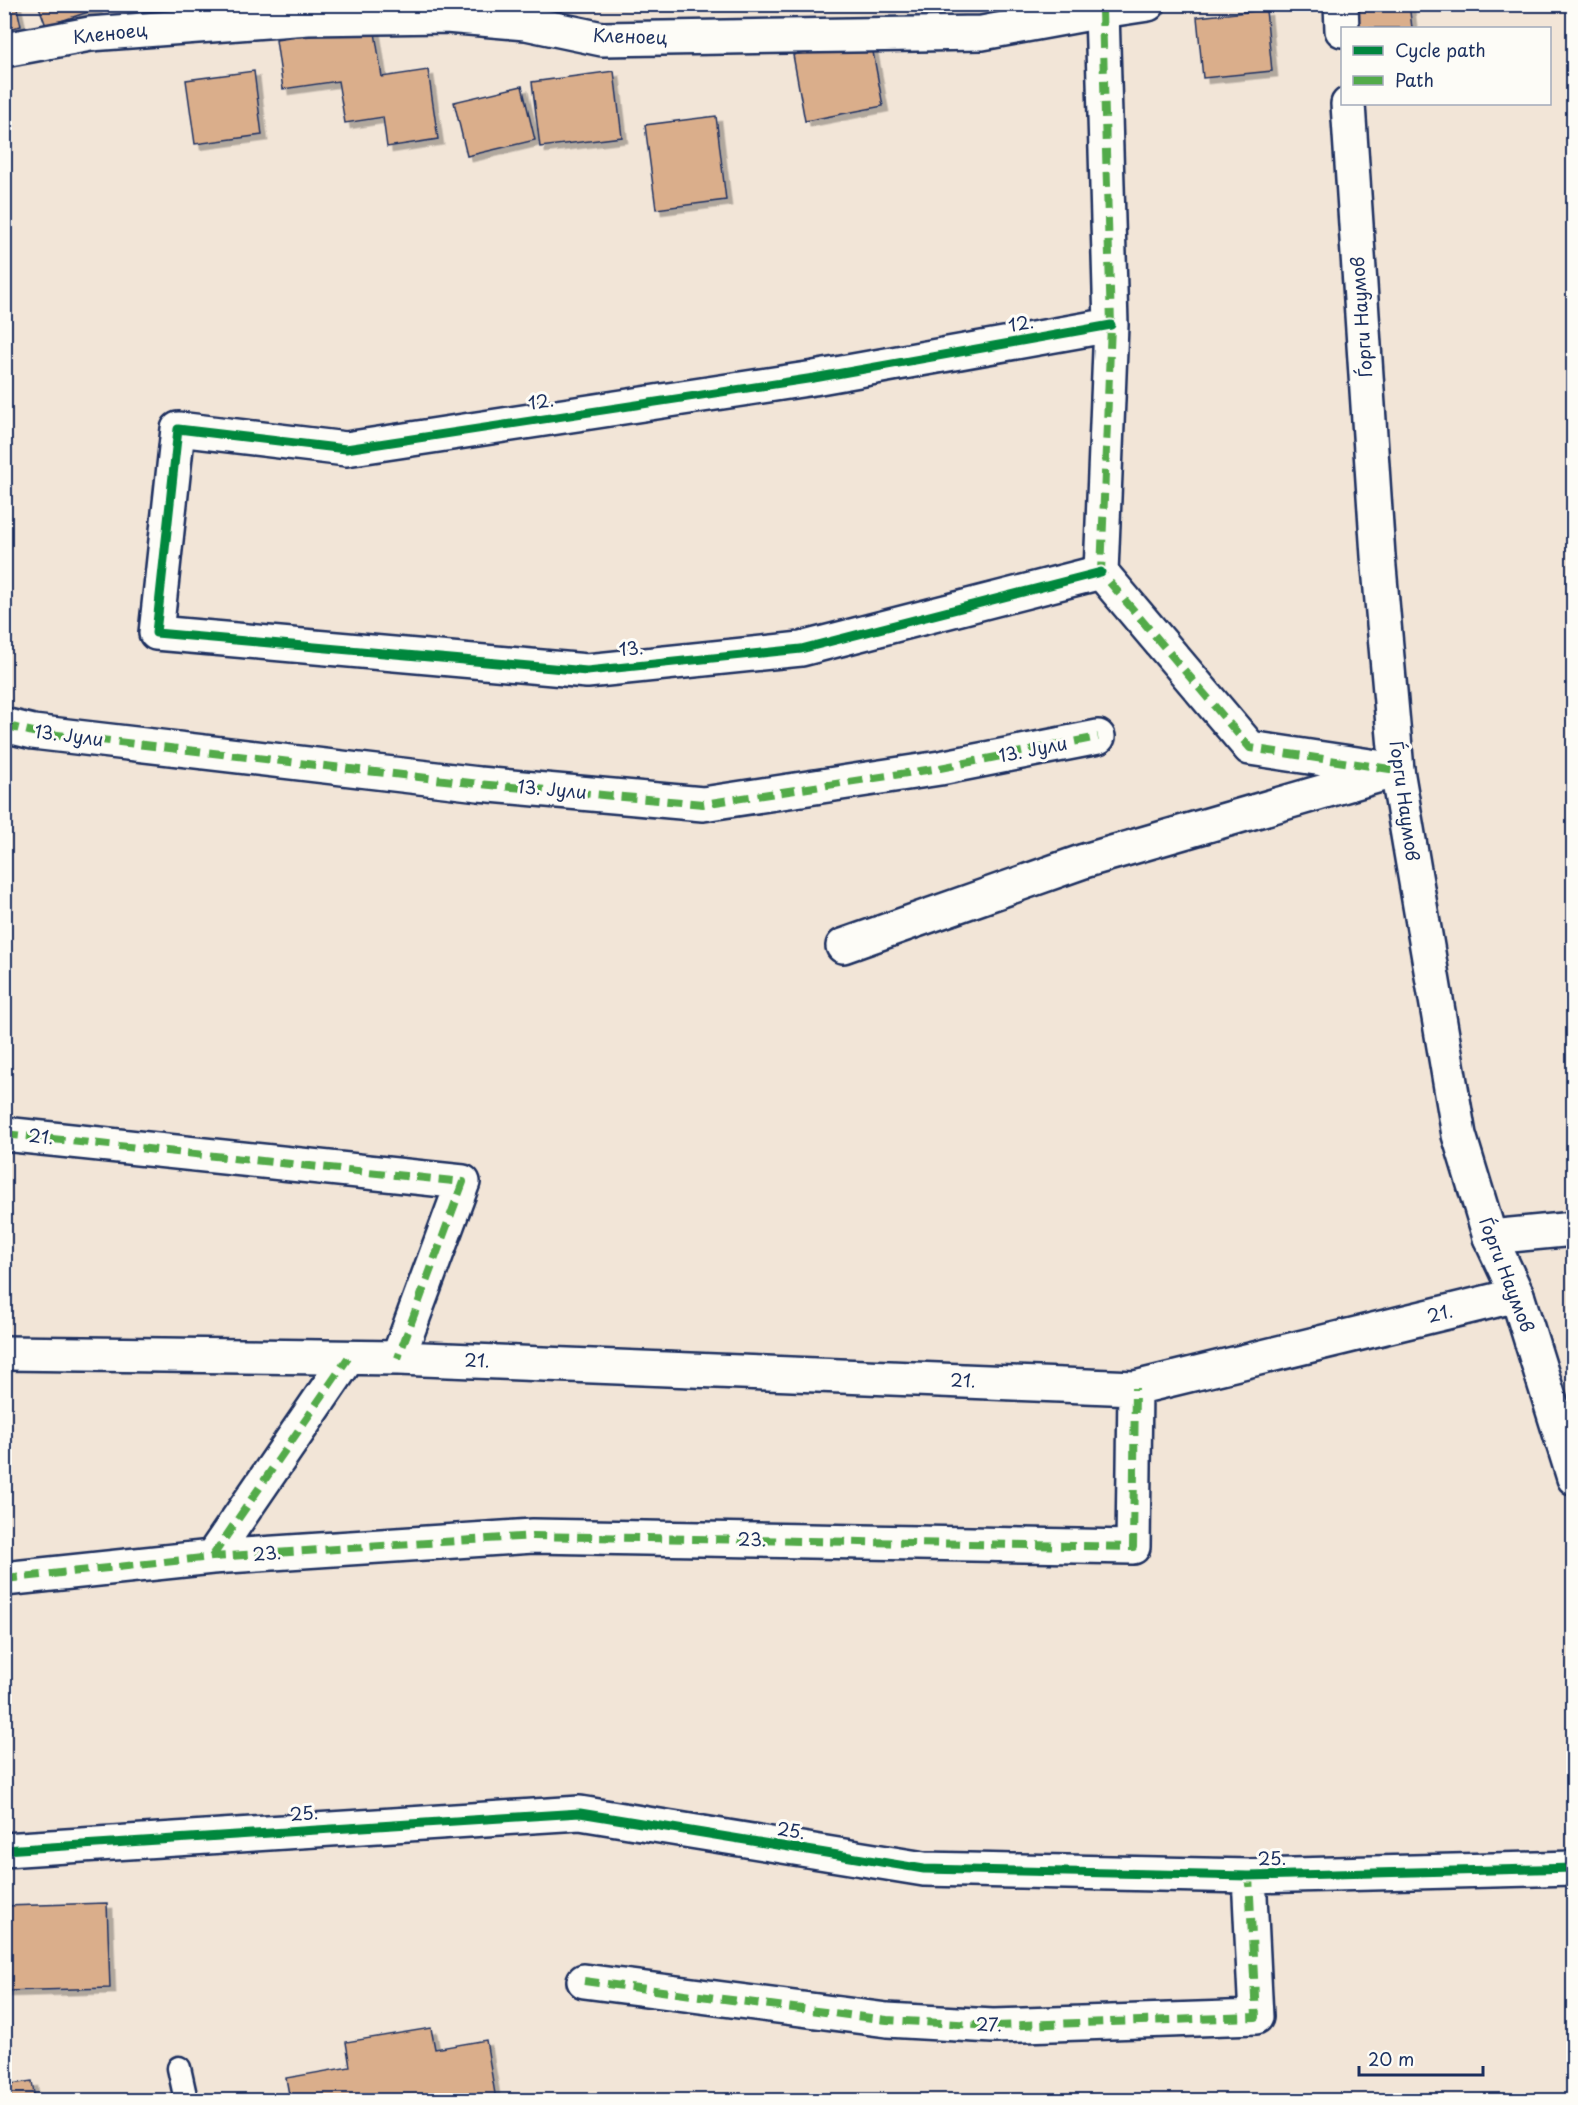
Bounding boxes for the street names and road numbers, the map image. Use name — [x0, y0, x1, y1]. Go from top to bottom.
street label: Кленоец — [71, 15, 149, 50]
street label: Кленоец — [592, 21, 668, 50]
street label: Ѓорги Наумов — [1343, 256, 1378, 379]
street label: 12. — [1006, 307, 1036, 338]
street label: 12. — [526, 385, 556, 416]
street label: 13. — [617, 633, 644, 662]
street label: 13. Јули — [33, 717, 105, 752]
street label: 13. Јули — [996, 729, 1069, 768]
street label: Ѓорги Наумов — [1384, 739, 1427, 863]
street label: 13. Јули — [516, 772, 588, 805]
street label: 21. — [27, 1121, 55, 1150]
street label: Ѓорги Наумов — [1473, 1213, 1542, 1336]
street label: 21. — [1424, 1296, 1455, 1329]
street label: 21. — [464, 1346, 490, 1373]
street label: 21. — [950, 1366, 976, 1393]
street label: 23. — [737, 1525, 767, 1552]
street label: 23. — [252, 1538, 282, 1567]
street label: 25. — [289, 1798, 319, 1827]
street label: 25. — [775, 1814, 807, 1845]
street label: 25. — [1257, 1844, 1287, 1871]
street label: 27. — [976, 2010, 1002, 2037]

